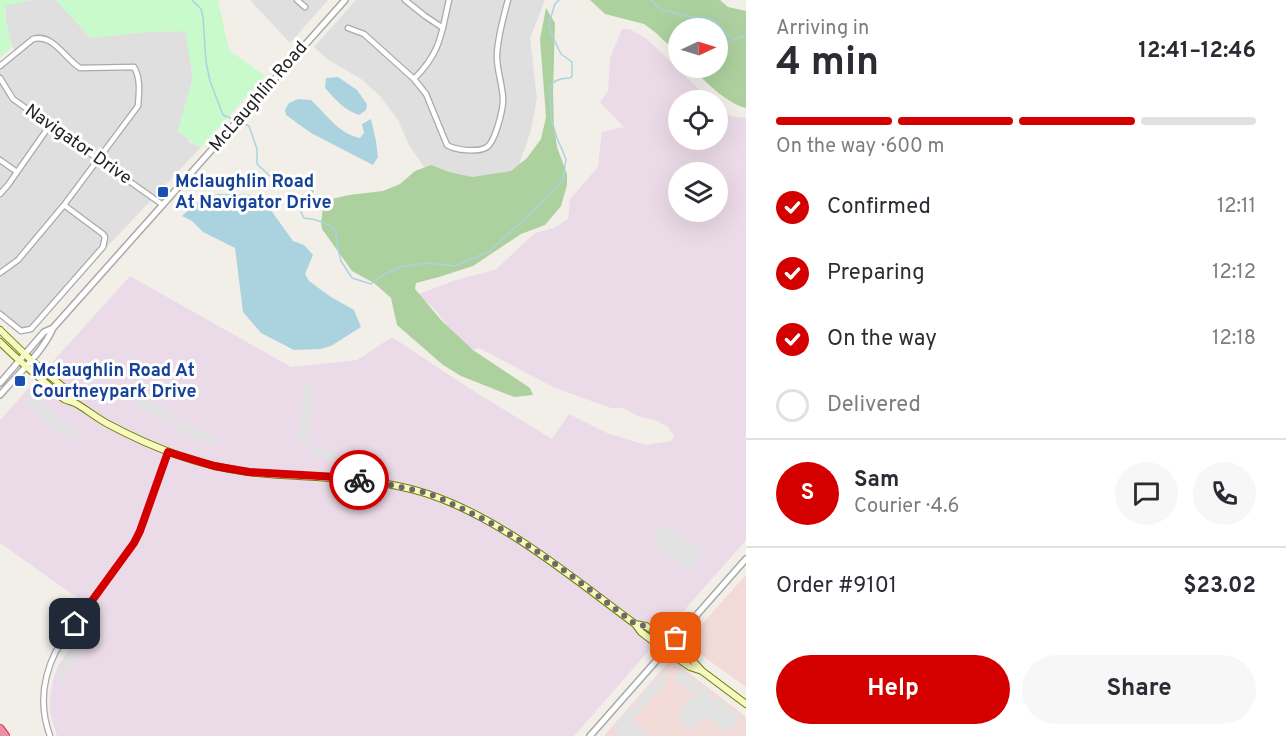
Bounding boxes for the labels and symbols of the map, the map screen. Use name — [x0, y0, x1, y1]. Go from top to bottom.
north arrow — [668, 18, 728, 78]
street label: McLaughlin Road — [205, 37, 313, 157]
street label: Navigator Drive — [20, 100, 136, 190]
place label: Mclaughlin Road At Navigator Drive — [175, 171, 331, 215]
marker: Mclaughlin Road At Navigator Drive — [156, 185, 170, 199]
place label: Mclaughlin Road At Courtneypark Drive — [32, 360, 197, 404]
marker: Mclaughlin Road At Courtneypark Drive — [13, 374, 27, 388]
courier — [329, 450, 389, 510]
pin — [49, 598, 100, 649]
pin — [650, 612, 701, 663]

